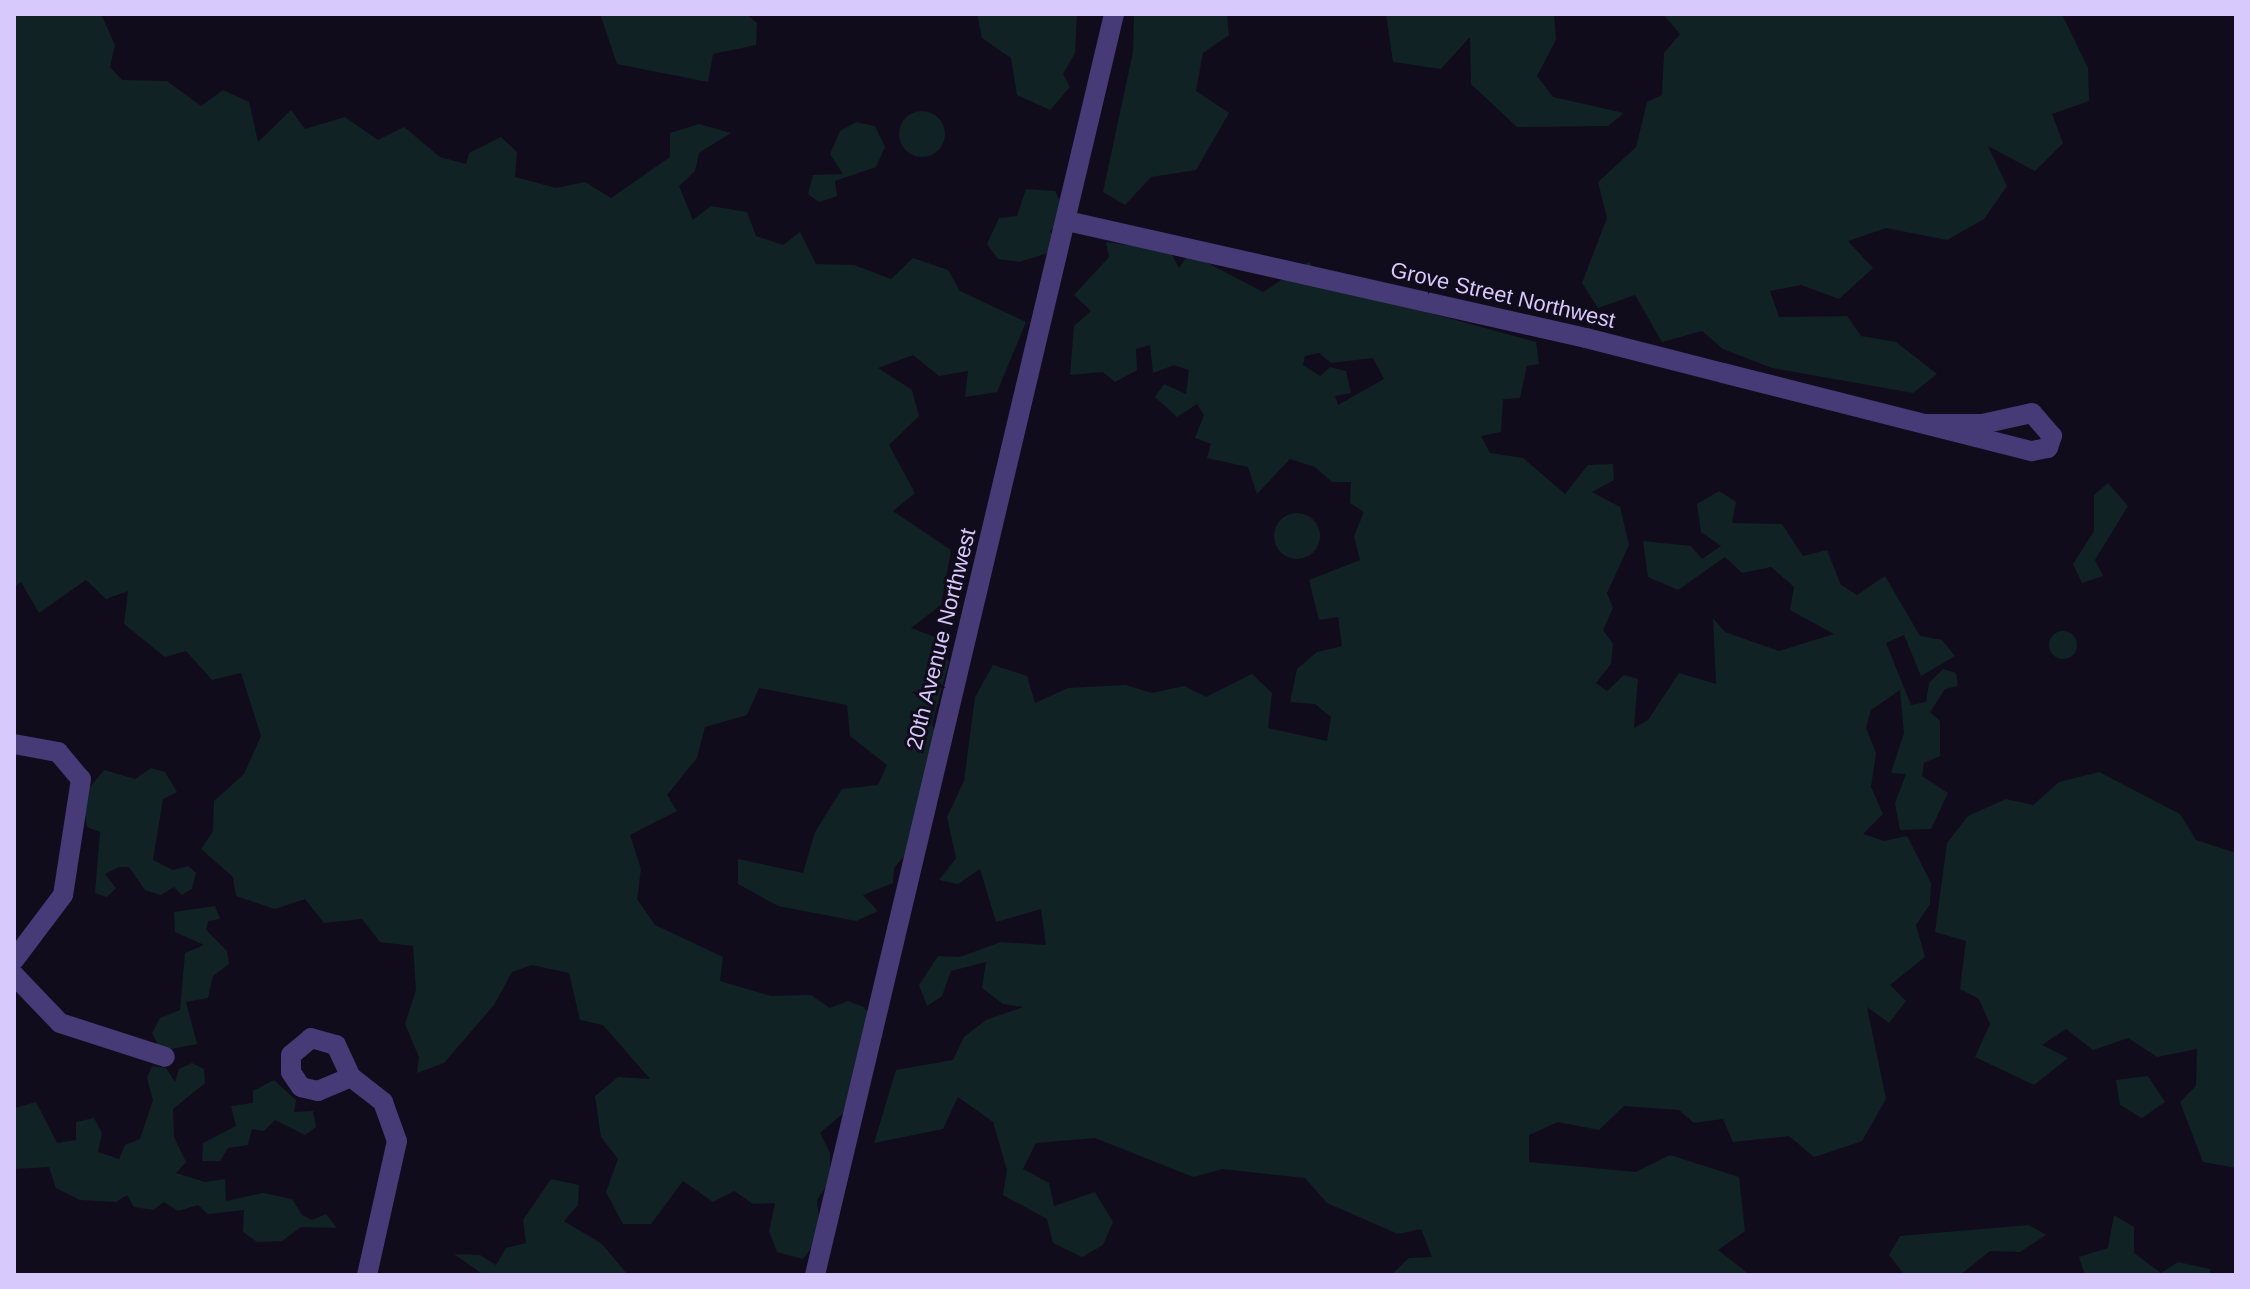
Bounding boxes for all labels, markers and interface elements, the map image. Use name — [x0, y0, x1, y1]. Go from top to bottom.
street label: Grove Street Northwest — [1388, 256, 1618, 334]
street label: 20th Avenue Northwest — [901, 525, 981, 753]

